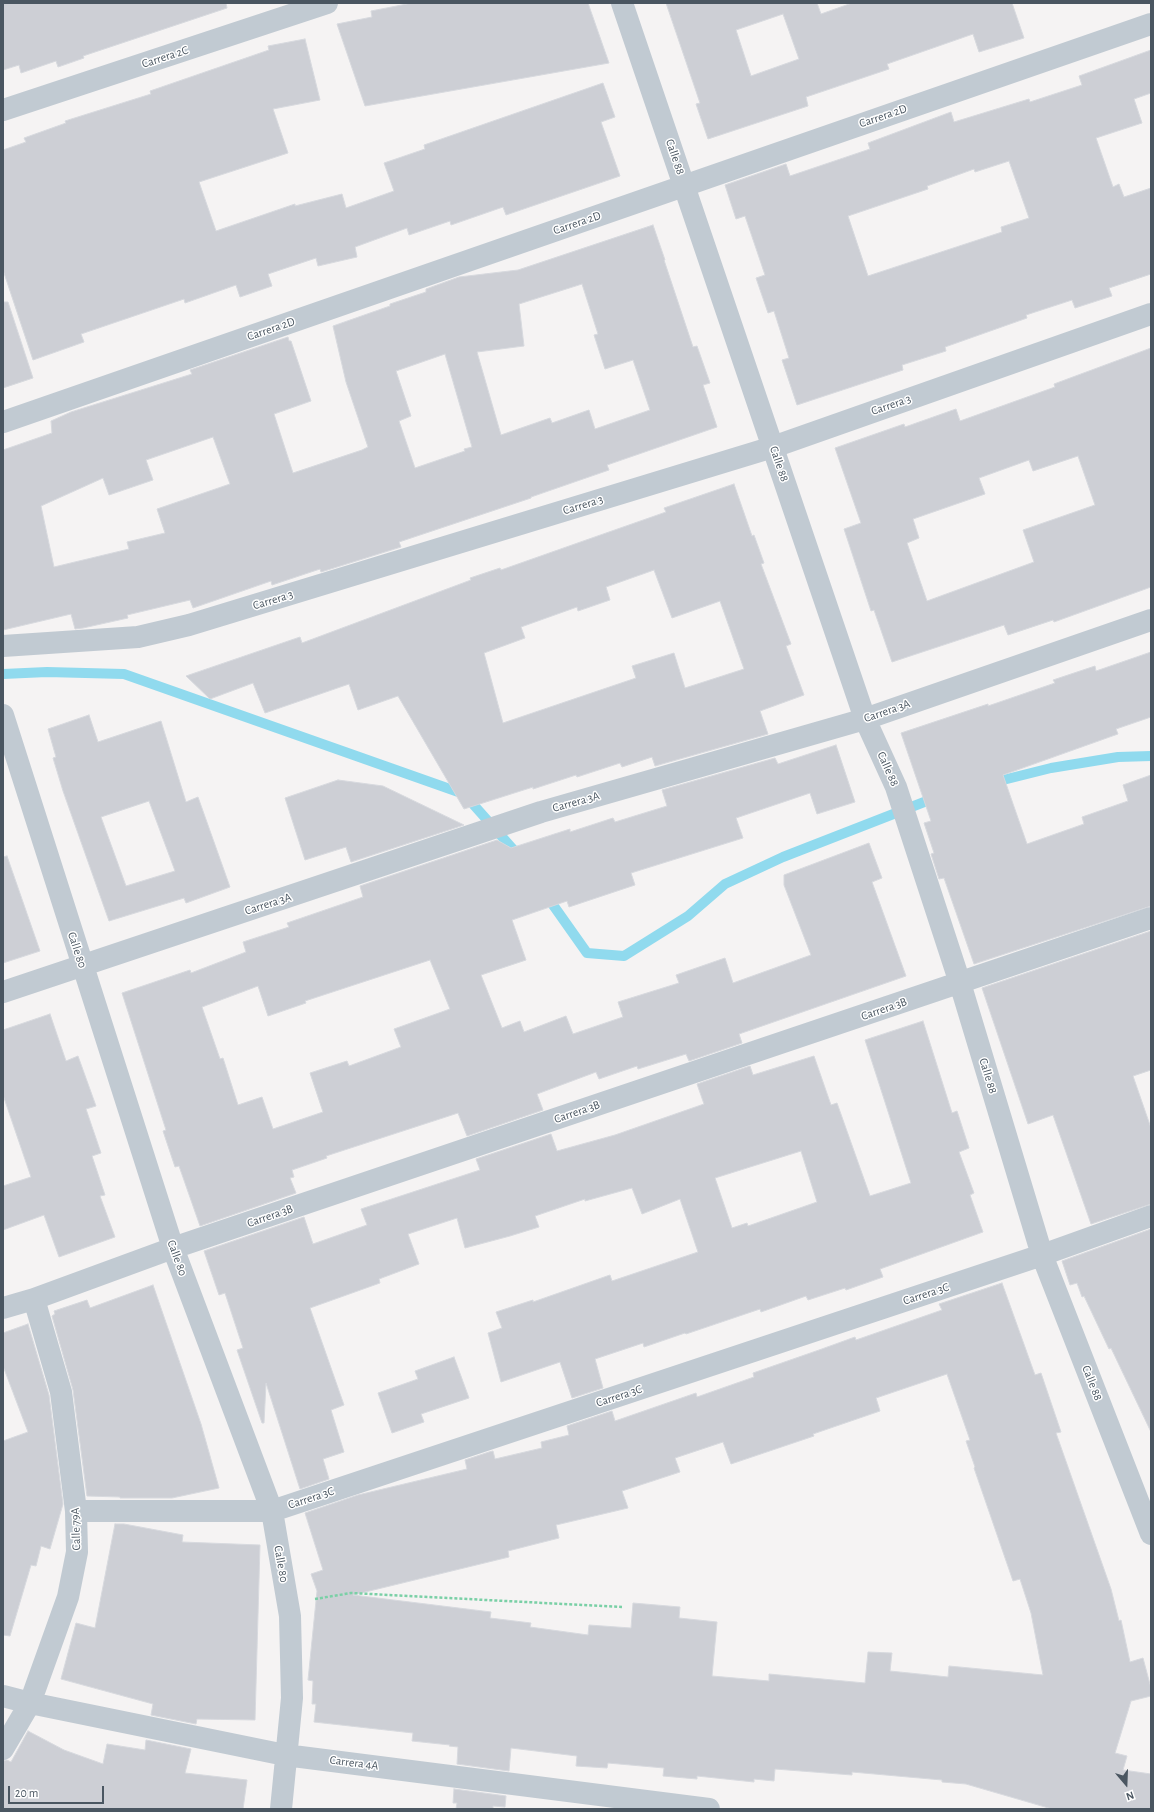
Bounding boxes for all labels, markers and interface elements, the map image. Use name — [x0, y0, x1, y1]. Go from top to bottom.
street label: Carrera 2C — [140, 43, 190, 71]
street label: Carrera 2D — [857, 101, 909, 131]
street label: Calle 88 — [662, 137, 688, 177]
street label: Carrera 2D — [551, 208, 603, 238]
street label: Carrera 2D — [245, 314, 297, 344]
street label: Carrera 3 — [869, 391, 913, 419]
street label: Calle 88 — [766, 444, 792, 484]
street label: Carrera 3 — [561, 492, 605, 518]
street label: Carrera 3 — [251, 587, 295, 613]
street label: Carrera 3A — [862, 696, 912, 726]
street label: Calle 88 — [874, 749, 902, 789]
street label: Carrera 3A — [551, 788, 601, 816]
street label: Carrera 3A — [243, 890, 293, 918]
street label: Calle 80 — [64, 930, 90, 970]
street label: Carrera 3B — [859, 994, 909, 1024]
street label: Calle 88 — [976, 1056, 1000, 1096]
street label: Carrera 3B — [552, 1097, 602, 1127]
street label: Carrera 3B — [245, 1201, 295, 1231]
street label: Calle 80 — [164, 1238, 190, 1278]
street label: Carrera 3C — [901, 1280, 951, 1308]
street label: Calle 88 — [1079, 1363, 1105, 1403]
street label: Carrera 3C — [594, 1382, 644, 1410]
street label: Carrera 3C — [286, 1484, 336, 1512]
street label: Calle 79A — [68, 1507, 84, 1551]
street label: Calle 80 — [271, 1544, 291, 1584]
street label: Carrera 4A — [329, 1753, 379, 1773]
north arrow — [1106, 1764, 1146, 1804]
scale bar — [10, 1778, 106, 1804]
text: 20 m — [15, 1787, 38, 1799]
text: N — [1125, 1789, 1135, 1802]

